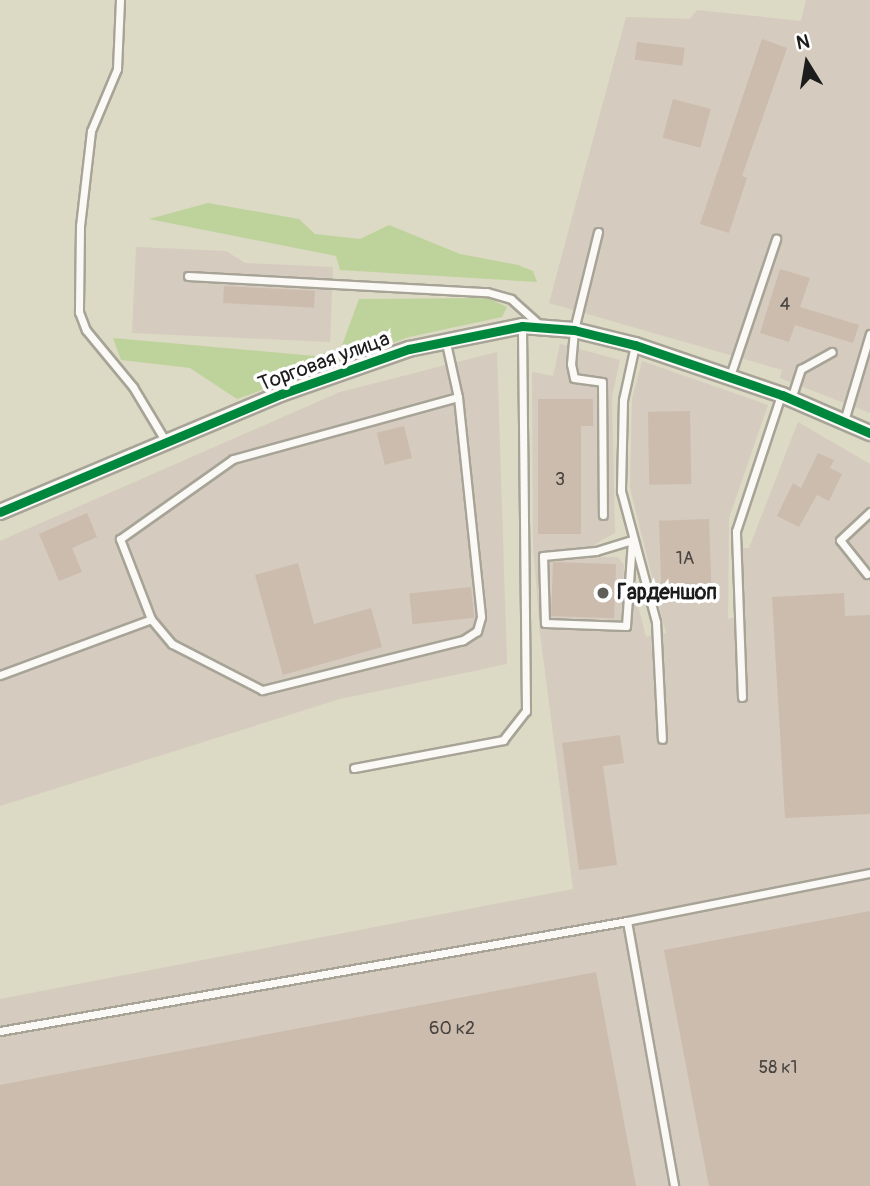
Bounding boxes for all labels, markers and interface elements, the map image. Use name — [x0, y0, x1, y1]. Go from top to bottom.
north arrow — [772, 28, 842, 98]
text: N — [794, 29, 812, 55]
house number: 4 — [780, 294, 790, 316]
street label: Торговая улица — [255, 327, 393, 397]
house number: 3 — [555, 469, 565, 491]
house number: 1А — [676, 548, 694, 570]
place label: Гарденшоп — [617, 580, 717, 606]
marker: Гарденшоп — [595, 585, 611, 601]
house number: 60 к2 — [429, 1018, 475, 1040]
house number: 58 к1 — [758, 1057, 798, 1079]

